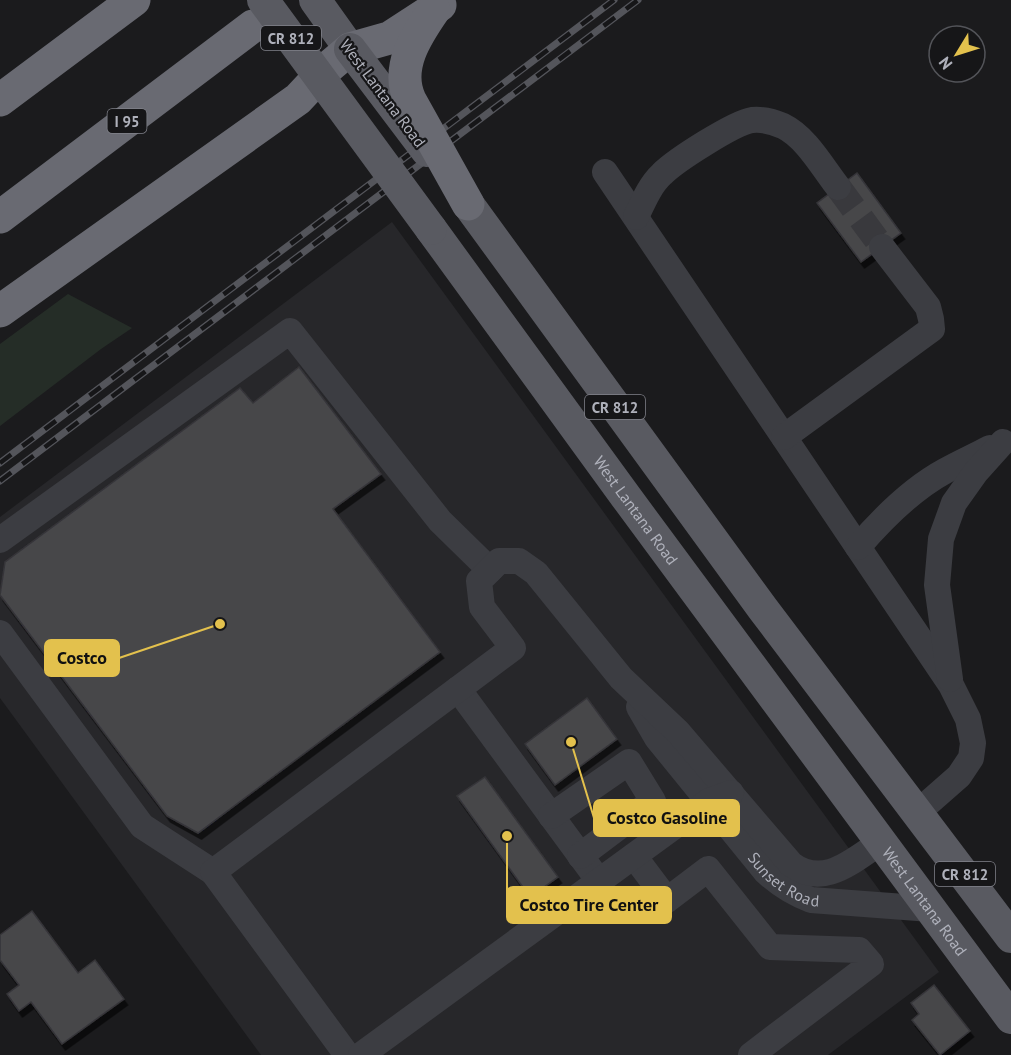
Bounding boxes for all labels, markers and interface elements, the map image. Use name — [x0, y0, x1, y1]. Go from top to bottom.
north arrow — [927, 24, 987, 84]
road number: CR 812 — [261, 26, 321, 50]
street label: West Lantana Road — [336, 35, 430, 151]
text: N — [934, 53, 956, 74]
road number: I 95 — [108, 109, 146, 133]
road number: CR 812 — [585, 395, 645, 419]
street label: West Lantana Road — [589, 452, 683, 569]
callout: Costco — [45, 640, 119, 676]
text: Costco — [57, 646, 107, 669]
callout: Costco Gasoline — [594, 800, 739, 836]
text: Costco Gasoline — [607, 806, 727, 829]
street label: West Lantana Road — [878, 843, 971, 959]
street label: Sunset Road — [744, 848, 820, 911]
road number: CR 812 — [935, 862, 995, 886]
callout: Costco Tire Center — [507, 887, 671, 923]
text: Costco Tire Center — [520, 893, 659, 916]

